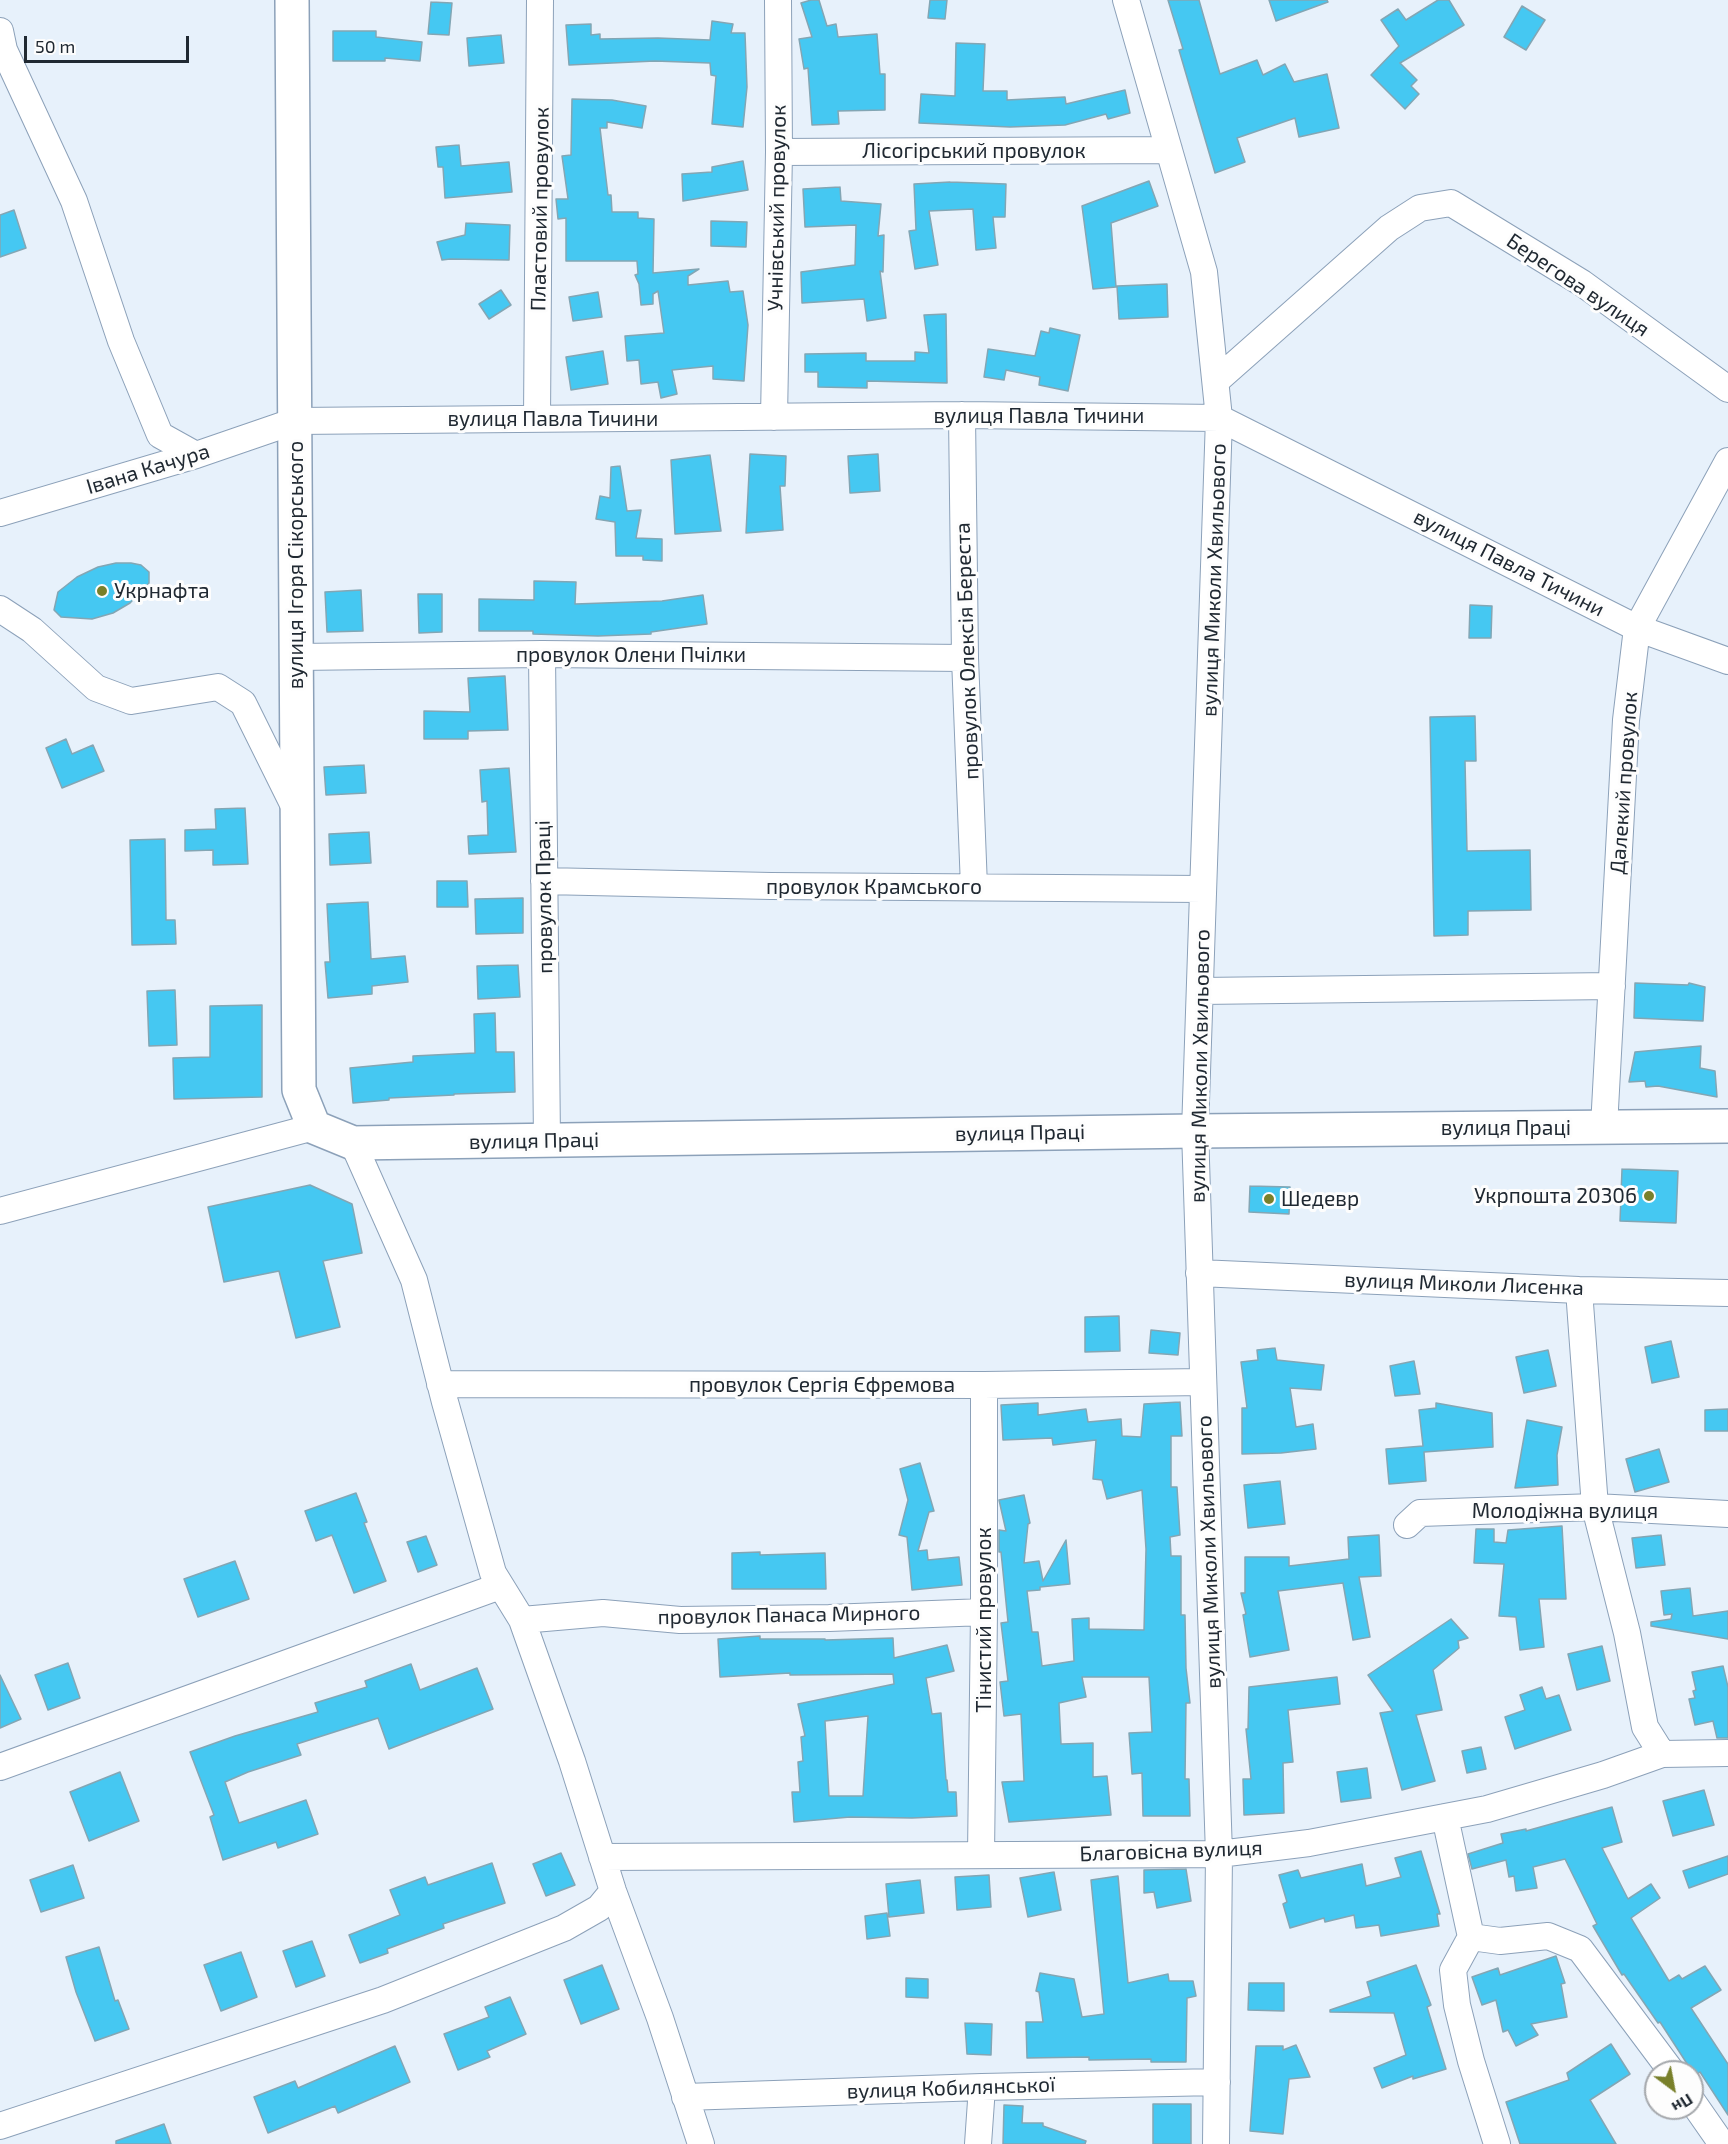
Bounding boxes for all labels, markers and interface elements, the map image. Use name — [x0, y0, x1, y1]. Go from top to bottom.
scale bar — [27, 24, 192, 62]
text: 50 m — [35, 35, 75, 57]
street label: Учнівський провулок — [763, 104, 791, 312]
street label: Пластовий провулок — [526, 107, 554, 311]
street label: Лісогірський провулок — [862, 138, 1086, 164]
street label: Берегова вулиця — [1502, 228, 1654, 342]
street label: вулиця Павла Тичини — [934, 403, 1144, 429]
street label: вулиця Павла Тичини — [448, 406, 658, 432]
street label: Івана Качура — [83, 438, 213, 500]
street label: вулиця Ігоря Сікорського — [283, 441, 309, 689]
street label: вулиця Миколи Хвильового — [1197, 443, 1231, 717]
street label: вулиця Павла Тичини — [1409, 504, 1609, 622]
street label: провулок Олексія Береста — [950, 522, 984, 780]
place label: Укрнафта — [114, 578, 210, 604]
marker: Укрнафта — [95, 584, 109, 598]
street label: провулок Олени Пчілки — [516, 642, 746, 668]
street label: Далекий провулок — [1605, 691, 1643, 875]
street label: провулок Праці — [530, 820, 558, 974]
street label: провулок Крамського — [766, 874, 982, 900]
street label: вулиця Миколи Хвильового — [1185, 929, 1215, 1203]
street label: вулиця Праці — [1441, 1115, 1571, 1141]
street label: вулиця Праці — [955, 1119, 1085, 1147]
street label: вулиця Праці — [469, 1127, 599, 1155]
place label: Укрпошта 20306 — [1474, 1183, 1637, 1209]
place label: Шедевр — [1281, 1186, 1359, 1212]
marker: Укрпошта 20306 — [1642, 1189, 1656, 1203]
marker: Шедевр — [1262, 1192, 1276, 1206]
street label: вулиця Миколи Лисенка — [1344, 1267, 1584, 1301]
street label: провулок Сергія Єфремова — [689, 1372, 955, 1398]
street label: вулиця Миколи Хвильового — [1192, 1415, 1226, 1689]
street label: Молодіжна вулиця — [1472, 1498, 1658, 1524]
street label: Тінистий провулок — [971, 1527, 997, 1713]
street label: провулок Панаса Мирного — [657, 1600, 921, 1630]
street label: Благовісна вулиця — [1079, 1835, 1263, 1867]
north arrow — [1644, 2060, 1704, 2120]
street label: вулиця Кобилянської — [846, 2072, 1056, 2104]
text: Пн — [1669, 2090, 1697, 2118]

